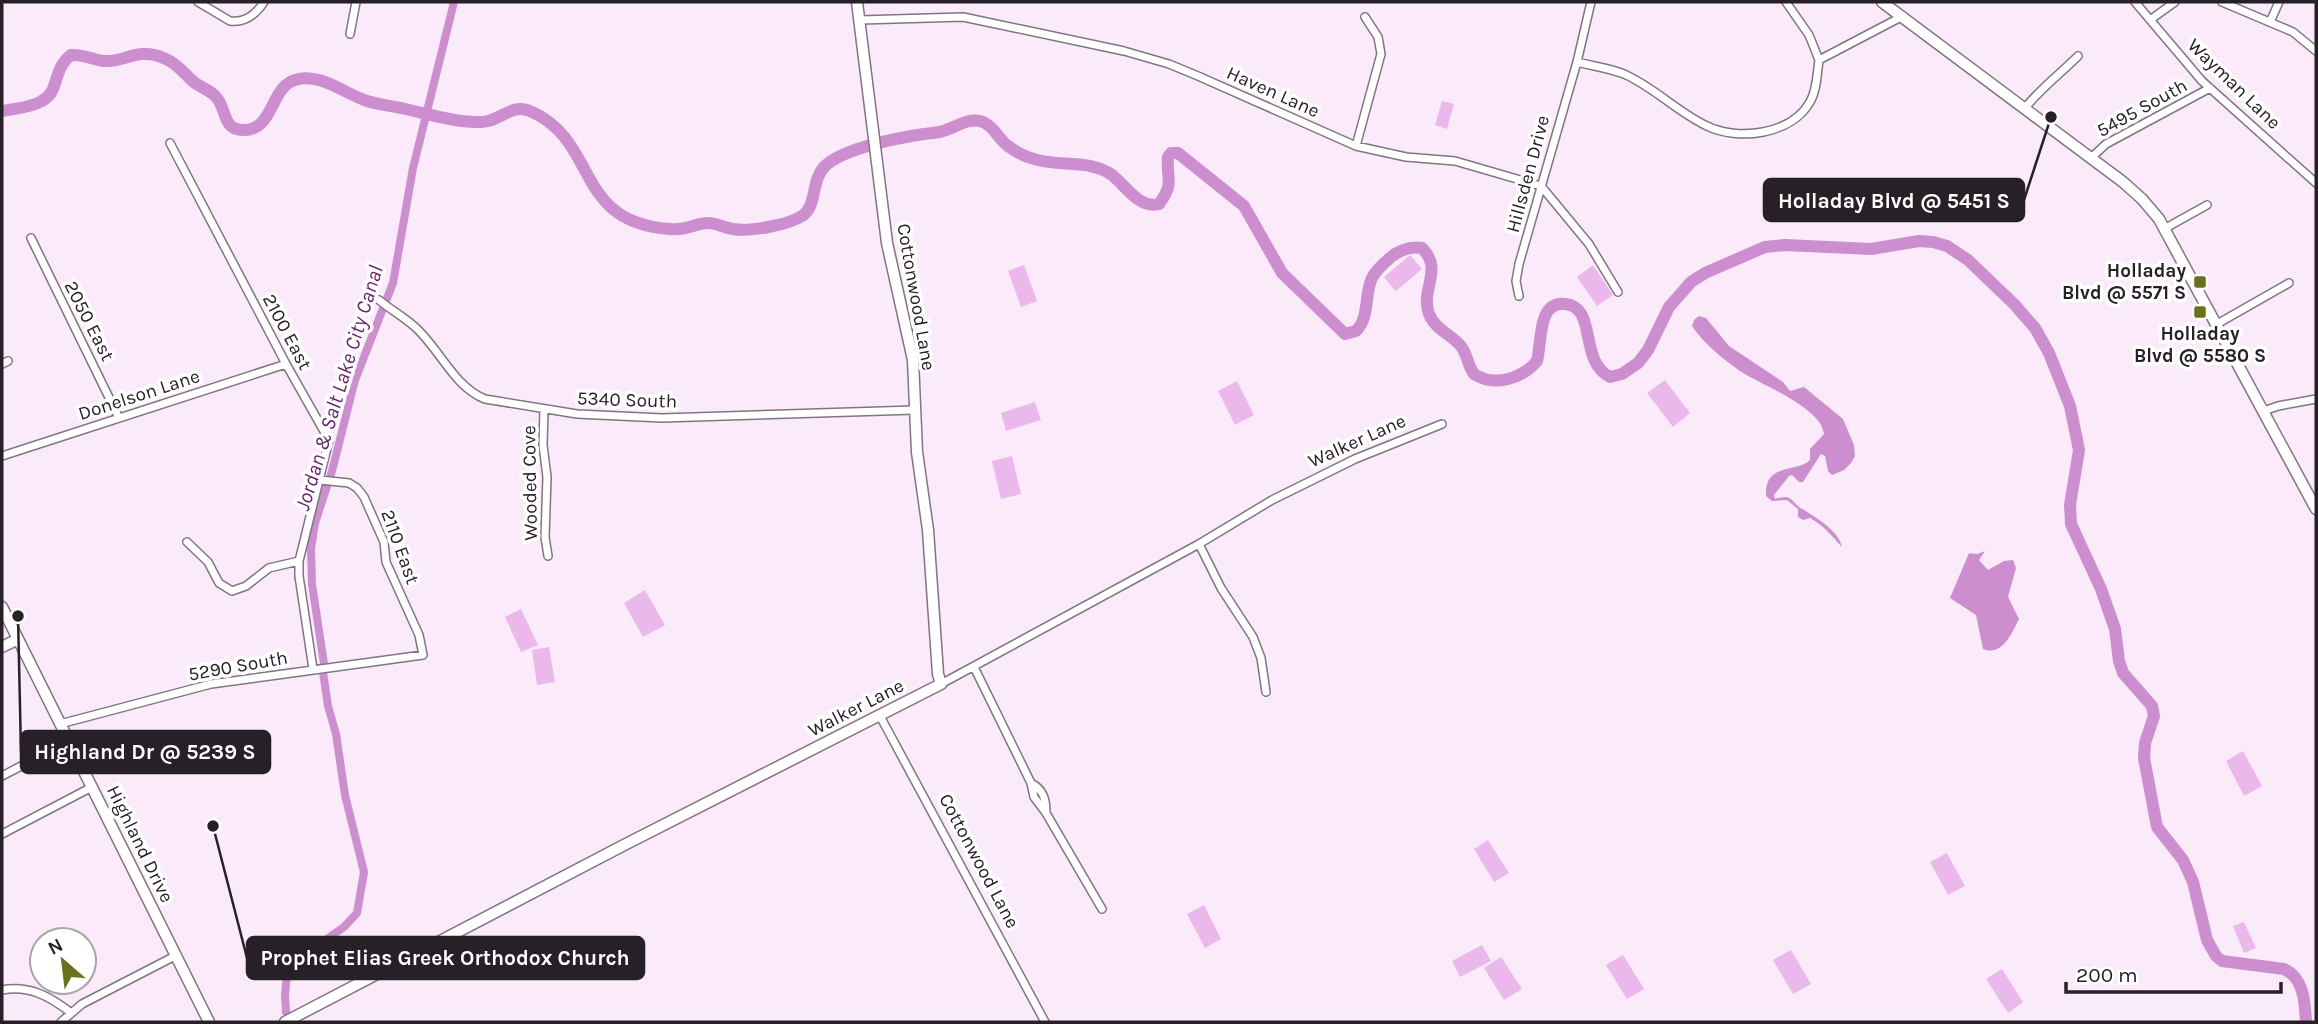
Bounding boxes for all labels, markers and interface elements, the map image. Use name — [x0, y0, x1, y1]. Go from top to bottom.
street label: Wayman Lane — [2183, 34, 2285, 134]
street label: Haven Lane — [1223, 62, 1323, 122]
street label: 5495 South — [2093, 74, 2191, 142]
street label: Hillsden Drive — [1502, 113, 1554, 235]
callout: Holladay Blvd @ 5451 S — [1764, 179, 2024, 221]
text: Holladay Blvd @ 5451 S — [1778, 189, 2010, 213]
street label: Cottonwood Lane — [892, 222, 940, 372]
place label: Holladay Blvd @ 5571 S — [2062, 260, 2186, 304]
water label: Jordan & Salt Lake City Canal — [290, 262, 388, 514]
marker: Holladay Blvd @ 5571 S — [2192, 274, 2208, 290]
street label: 2050 East — [59, 277, 119, 365]
street label: 2100 East — [258, 290, 316, 374]
marker: Holladay Blvd @ 5580 S — [2192, 304, 2208, 320]
place label: Holladay Blvd @ 5580 S — [2134, 323, 2266, 367]
street label: Donelson Lane — [75, 365, 203, 425]
street label: 5340 South — [576, 387, 678, 413]
street label: Walker Lane — [1305, 410, 1409, 472]
street label: Wooded Cove — [518, 425, 542, 541]
street label: 2110 East — [376, 507, 424, 587]
street label: 5290 South — [187, 646, 289, 686]
street label: Walker Lane — [804, 674, 908, 742]
callout: Highland Dr @ 5239 S — [21, 731, 270, 773]
text: Highland Dr @ 5239 S — [34, 740, 256, 764]
street label: Highland Drive — [102, 782, 178, 906]
street label: Cottonwood Lane — [934, 790, 1024, 932]
north arrow — [28, 926, 98, 996]
text: N — [44, 934, 67, 960]
callout: Prophet Elias Greek Orthodox Church — [247, 937, 644, 979]
text: Prophet Elias Greek Orthodox Church — [260, 946, 630, 970]
scale bar — [2066, 950, 2281, 994]
text: 200 m — [2076, 963, 2138, 987]

